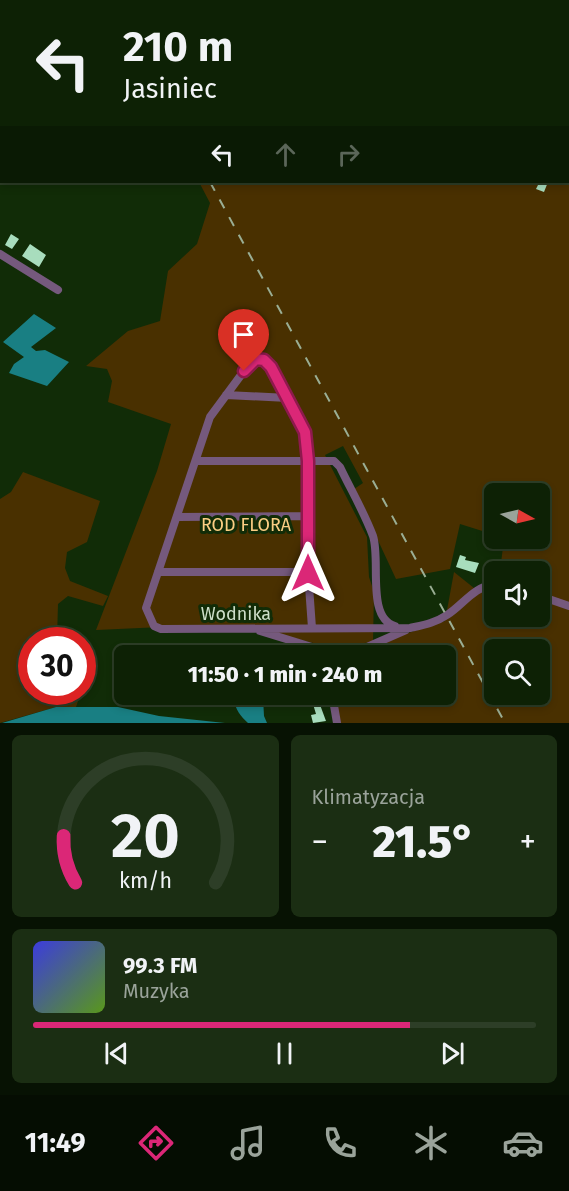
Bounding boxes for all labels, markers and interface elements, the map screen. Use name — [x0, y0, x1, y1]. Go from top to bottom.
text: 210 m — [123, 22, 233, 72]
icon: left — [24, 24, 102, 102]
text: Jasiniec — [123, 73, 217, 105]
icon: left — [206, 138, 239, 171]
icon: ahead — [269, 138, 302, 171]
icon: right — [332, 138, 365, 171]
pin — [218, 309, 269, 371]
icon: arrive — [227, 318, 260, 351]
north arrow — [484, 483, 550, 549]
map controls — [484, 483, 550, 705]
park label: ROD FLORA — [201, 514, 292, 536]
position arrow — [276, 541, 340, 605]
button: sound — [484, 561, 550, 627]
street label: Wodnika — [201, 603, 271, 625]
speed limit sign: 30 — [18, 627, 96, 705]
button: search — [484, 639, 550, 705]
text: 11:50 · 1 min · 240 m — [188, 661, 382, 688]
text: Klimatyzacja — [312, 785, 425, 809]
text: 20 — [111, 799, 180, 874]
text: 21.5° — [372, 815, 475, 869]
text: − — [312, 822, 328, 862]
text: + — [520, 822, 536, 862]
text: km/h — [119, 868, 172, 894]
text: 99.3 FM — [123, 952, 197, 979]
text: Muzyka — [123, 979, 190, 1003]
icon: previous — [100, 1037, 133, 1070]
icon: pause — [268, 1037, 301, 1070]
icon: next — [436, 1037, 469, 1070]
icon: directions — [135, 1122, 177, 1164]
icon: music — [227, 1122, 269, 1164]
icon: phone — [319, 1122, 361, 1164]
icon: climate — [410, 1122, 452, 1164]
icon: car — [502, 1122, 544, 1164]
text: 11:49 — [25, 1127, 86, 1159]

